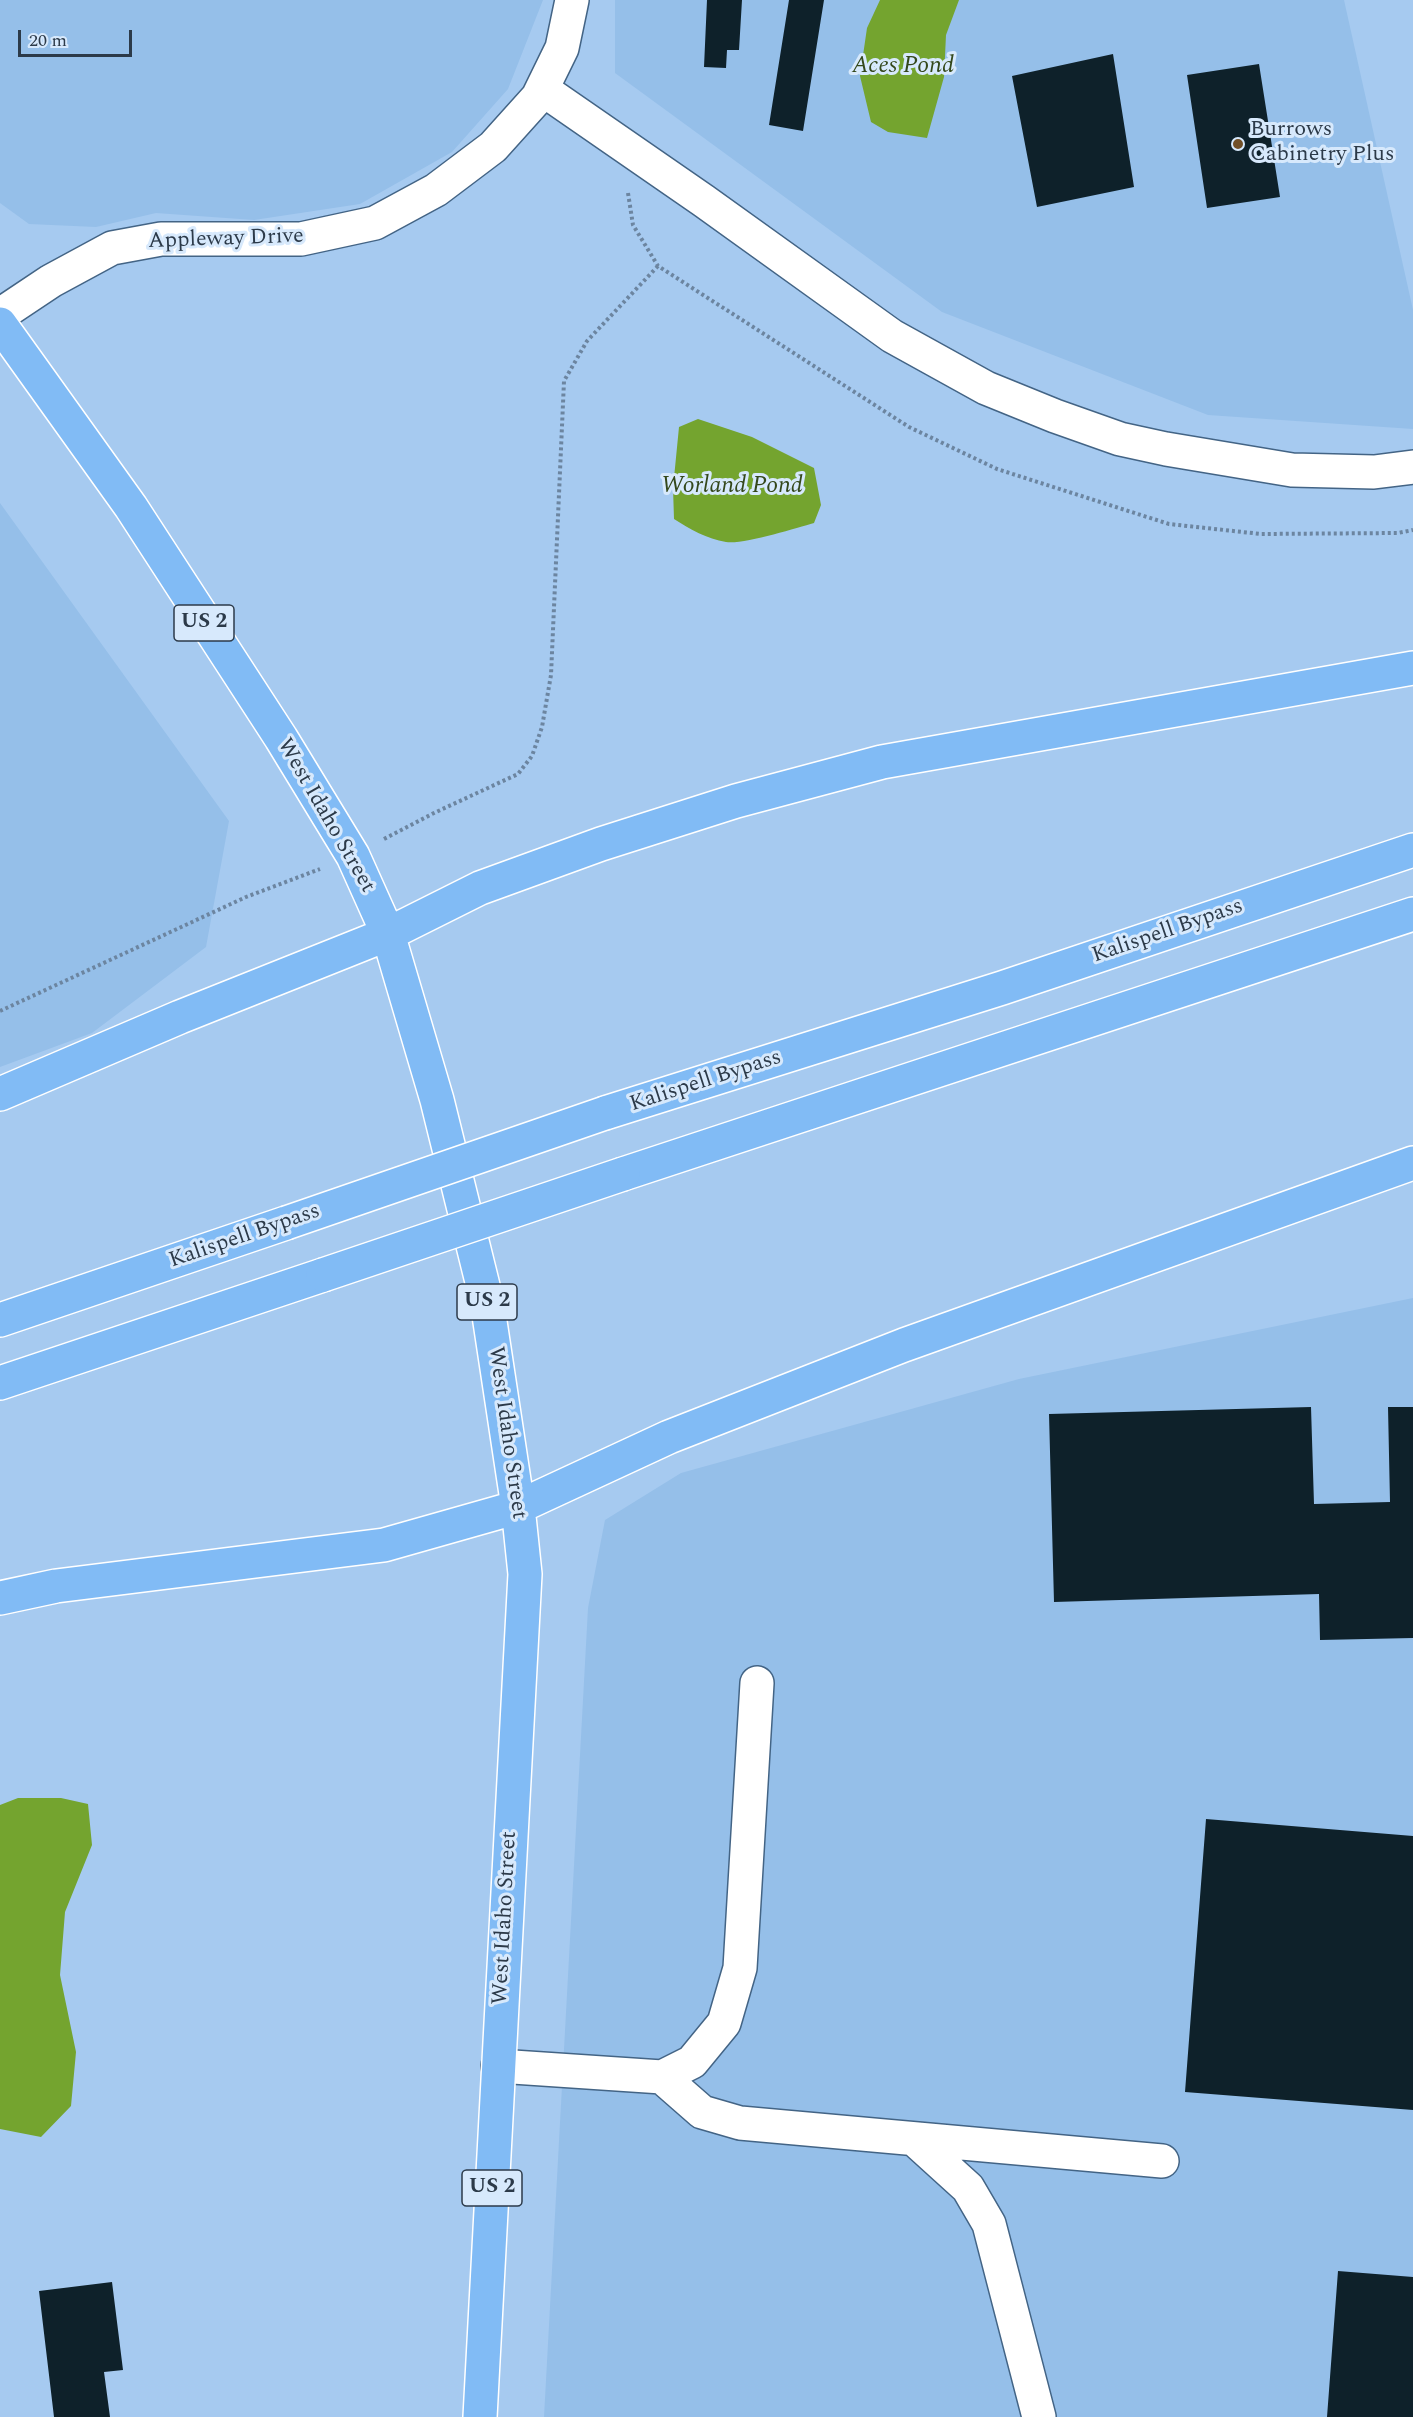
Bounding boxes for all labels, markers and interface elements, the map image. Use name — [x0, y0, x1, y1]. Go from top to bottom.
scale bar — [21, 18, 135, 56]
text: 20 m — [29, 27, 67, 54]
water label: Aces Pond — [852, 53, 954, 81]
place label: Burrows Cabinetry Plus — [1250, 118, 1394, 170]
marker: Burrows Cabinetry Plus — [1231, 137, 1245, 151]
street label: Appleway Drive — [148, 224, 304, 256]
water label: Worland Pond — [661, 473, 803, 501]
road number: US 2 — [174, 605, 234, 641]
street label: West Idaho Street — [270, 734, 380, 898]
street label: Kalispell Bypass — [1089, 894, 1247, 970]
street label: Kalispell Bypass — [627, 1045, 785, 1119]
street label: Kalispell Bypass — [166, 1199, 324, 1275]
road number: US 2 — [457, 1284, 517, 1320]
street label: West Idaho Street — [481, 1345, 531, 1521]
street label: West Idaho Street — [488, 1831, 524, 2005]
road number: US 2 — [462, 2170, 522, 2206]

